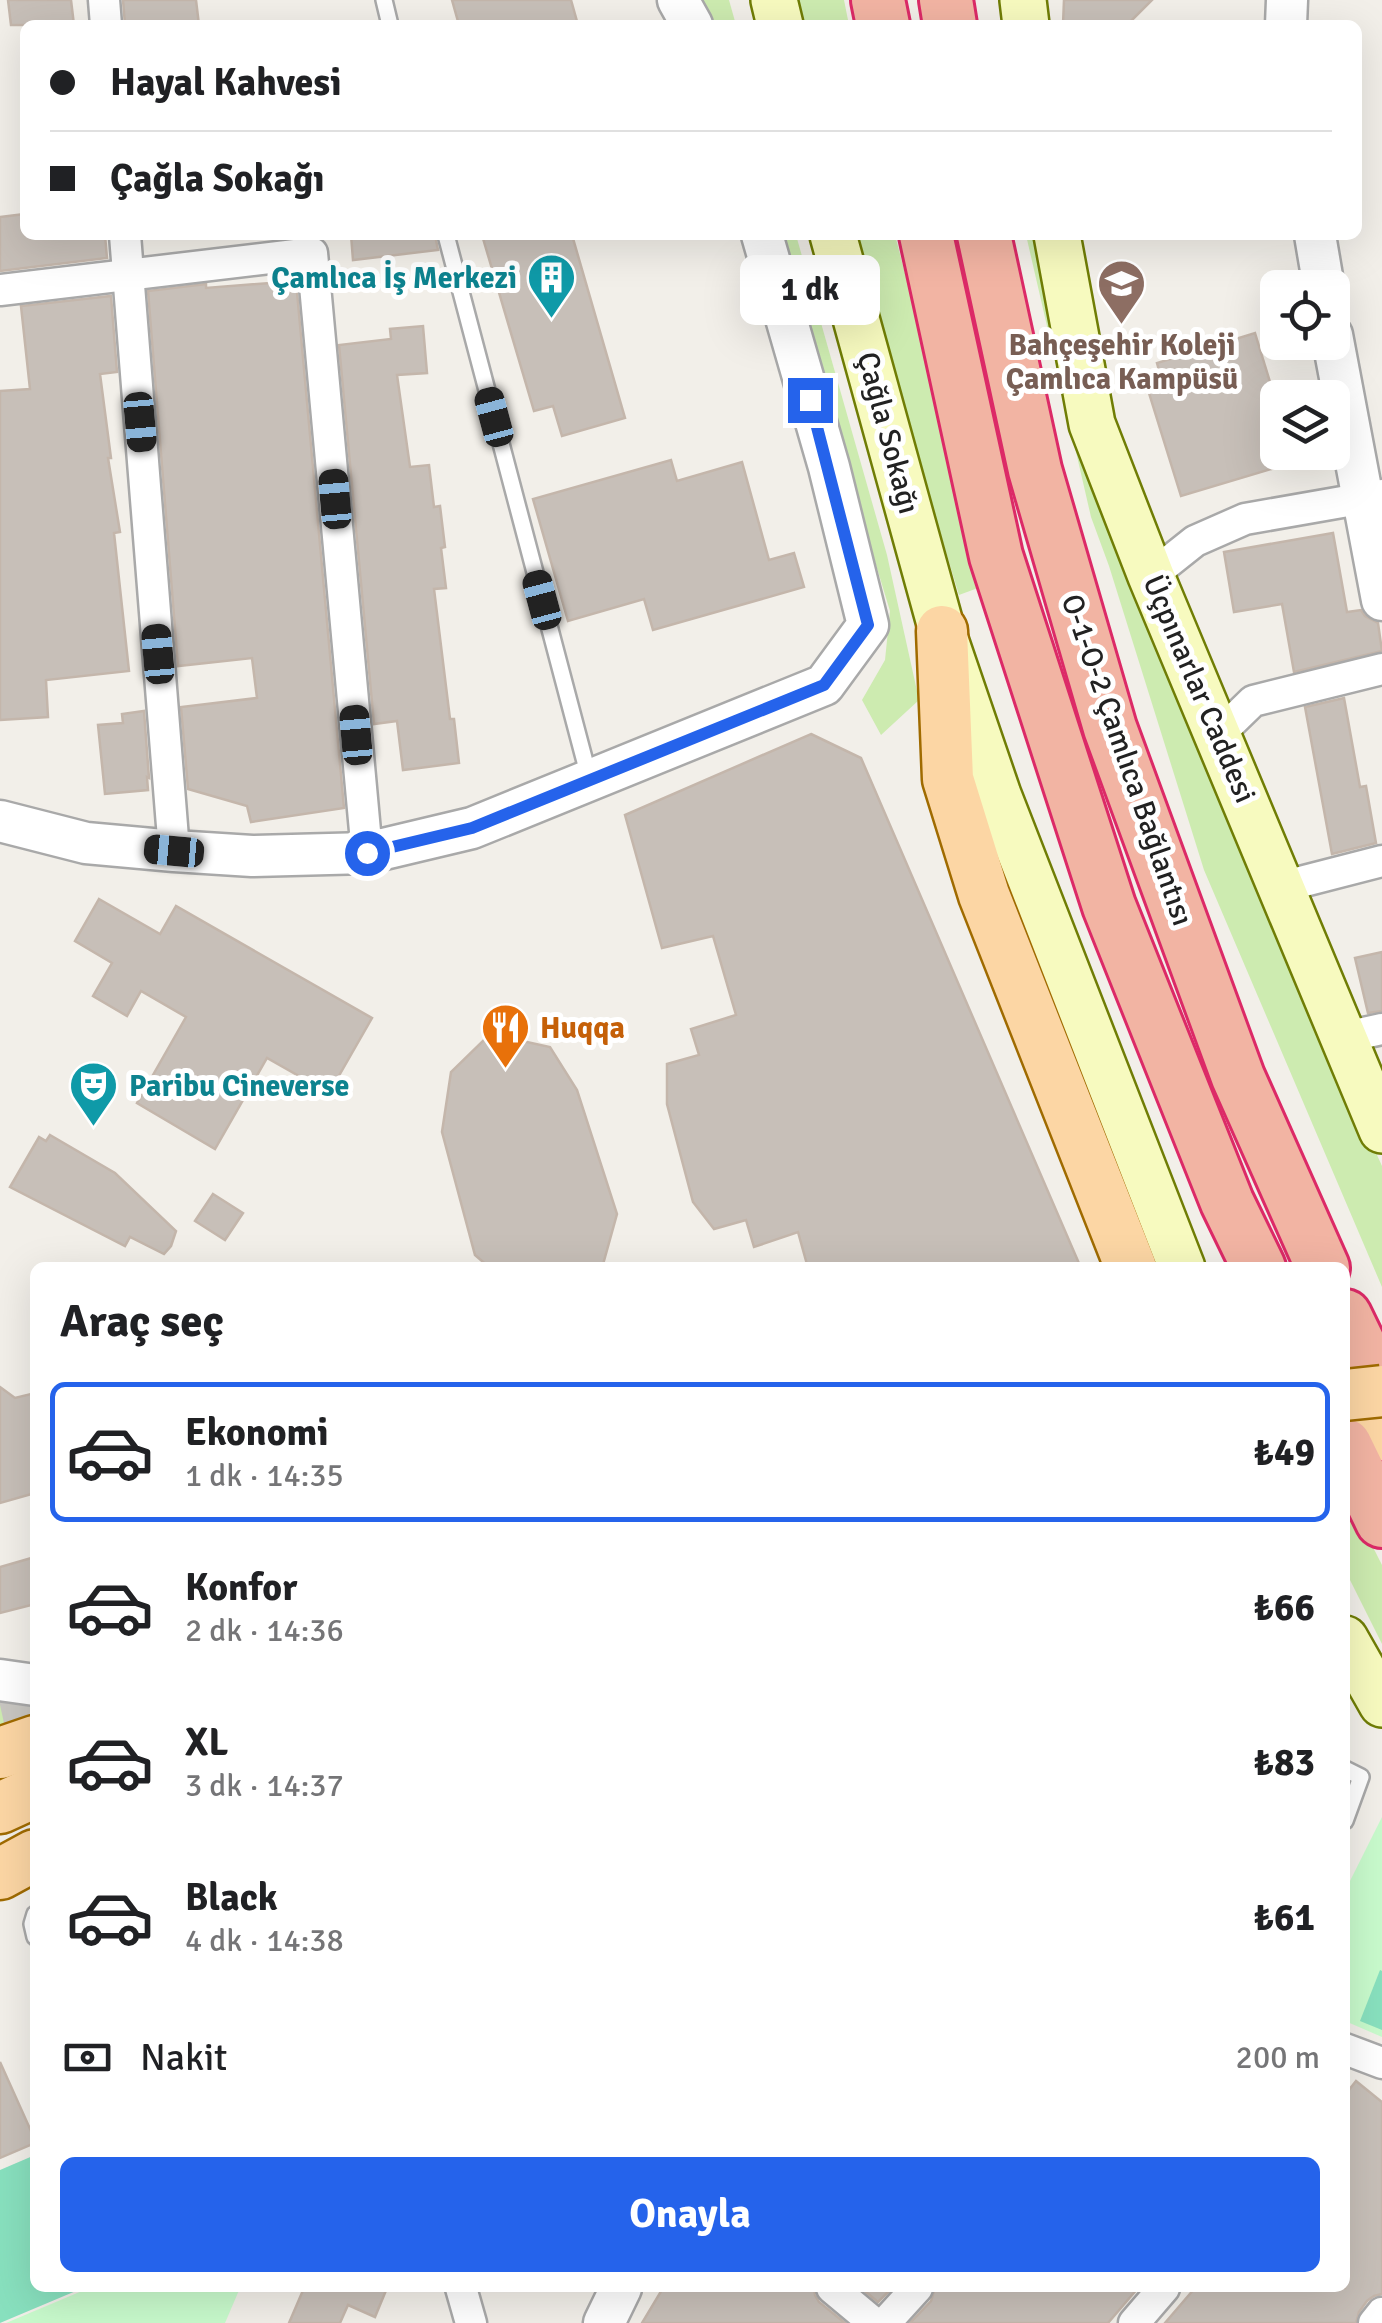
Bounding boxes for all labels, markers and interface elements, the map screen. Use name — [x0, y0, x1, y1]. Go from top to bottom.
text: Hayal Kahvesi — [110, 59, 342, 106]
text: Çağla Sokağı — [110, 155, 325, 202]
building icon: Çamlıca İş Merkezi — [526, 252, 578, 320]
callout: 1 dk — [740, 255, 880, 325]
school or university icon: Bahçeşehir Koleji Çamlıca Kampüsü — [1096, 258, 1148, 326]
place label: Çamlıca İş Merkezi — [271, 260, 517, 297]
text: 1 dk — [781, 270, 839, 309]
map controls — [1260, 270, 1350, 470]
button: locate — [1260, 270, 1350, 360]
place label: Bahçeşehir Koleji Çamlıca Kampüsü — [1006, 327, 1238, 398]
street label: Çağla Sokağı — [849, 348, 927, 518]
route end — [788, 378, 833, 423]
button: layers — [1260, 380, 1350, 470]
car — [472, 384, 516, 450]
car — [122, 391, 158, 453]
car — [317, 468, 353, 530]
car — [520, 567, 564, 633]
street label: Üçpınarlar Caddesi — [1134, 570, 1264, 808]
street label: O-1-O-2 Çamlıca Bağlantısı — [1053, 589, 1201, 931]
car — [140, 623, 176, 685]
car — [338, 704, 374, 766]
route start — [345, 831, 390, 876]
car — [143, 833, 205, 869]
restaurant icon: Huqqa — [479, 1002, 531, 1070]
place label: Huqqa — [540, 1010, 625, 1047]
theatre icon: Paribu Cineverse — [68, 1060, 120, 1128]
place label: Paribu Cineverse — [129, 1068, 349, 1105]
text: Araç seç — [60, 1294, 224, 1349]
icon: car — [65, 1407, 155, 1497]
text: Ekonomi — [185, 1409, 329, 1456]
text: ₺49 — [1253, 1429, 1315, 1476]
text: 1 dk · 14:35 — [185, 1456, 344, 1495]
icon: car — [65, 1562, 155, 1652]
text: Konfor — [185, 1564, 297, 1611]
text: ₺66 — [1253, 1584, 1315, 1631]
text: 2 dk · 14:36 — [185, 1611, 344, 1650]
icon: car — [65, 1717, 155, 1807]
text: XL — [185, 1719, 228, 1766]
text: ₺83 — [1253, 1739, 1315, 1786]
text: 3 dk · 14:37 — [185, 1766, 344, 1805]
icon: car — [65, 1872, 155, 1962]
text: Black — [185, 1874, 278, 1921]
text: ₺61 — [1253, 1894, 1315, 1941]
text: 4 dk · 14:38 — [185, 1921, 344, 1960]
icon: cash — [60, 2030, 115, 2085]
text: Nakit — [140, 2034, 227, 2081]
text: 200 m — [1236, 2038, 1320, 2077]
button: Onayla — [60, 2157, 1320, 2272]

